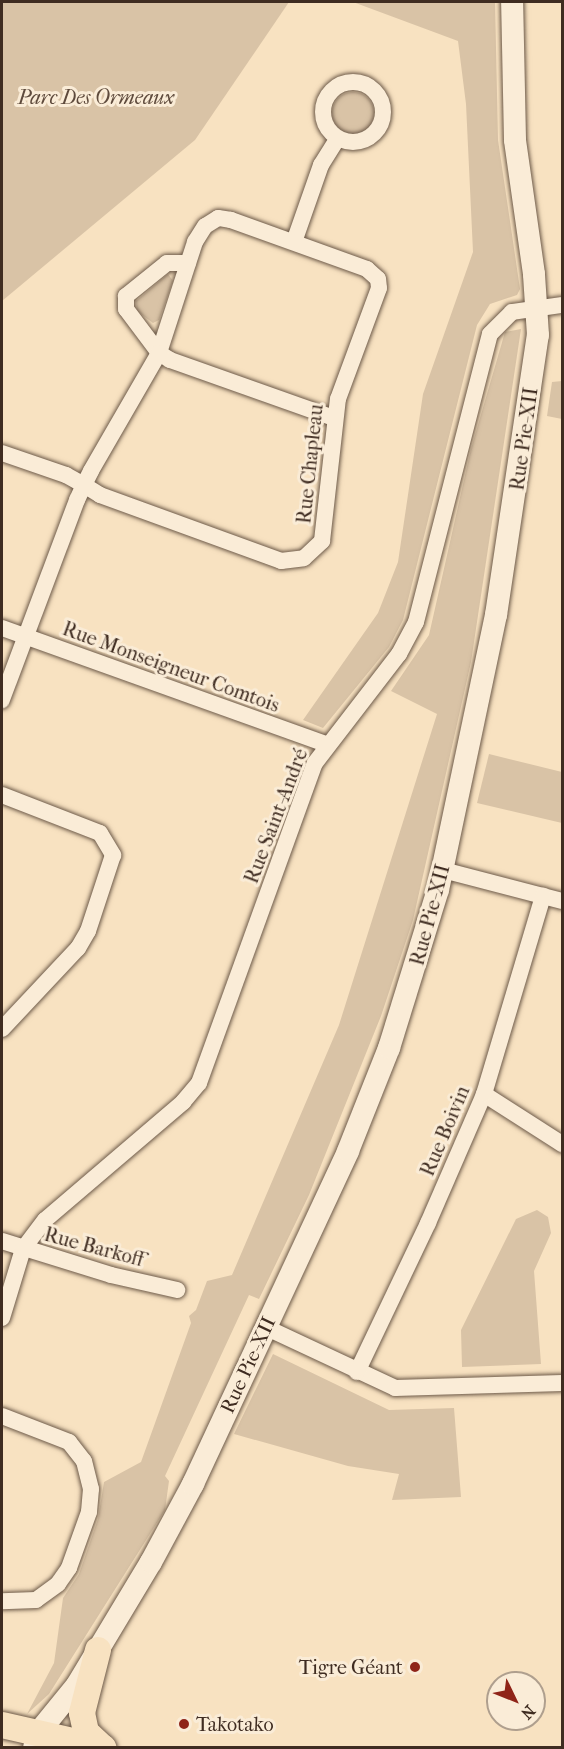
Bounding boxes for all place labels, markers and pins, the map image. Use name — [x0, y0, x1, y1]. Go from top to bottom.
place label: Tigre Géant — [299, 1655, 403, 1679]
marker: Tigre Géant — [408, 1660, 422, 1674]
place label: Takotako — [196, 1712, 274, 1736]
marker: Takotako — [177, 1717, 191, 1731]

